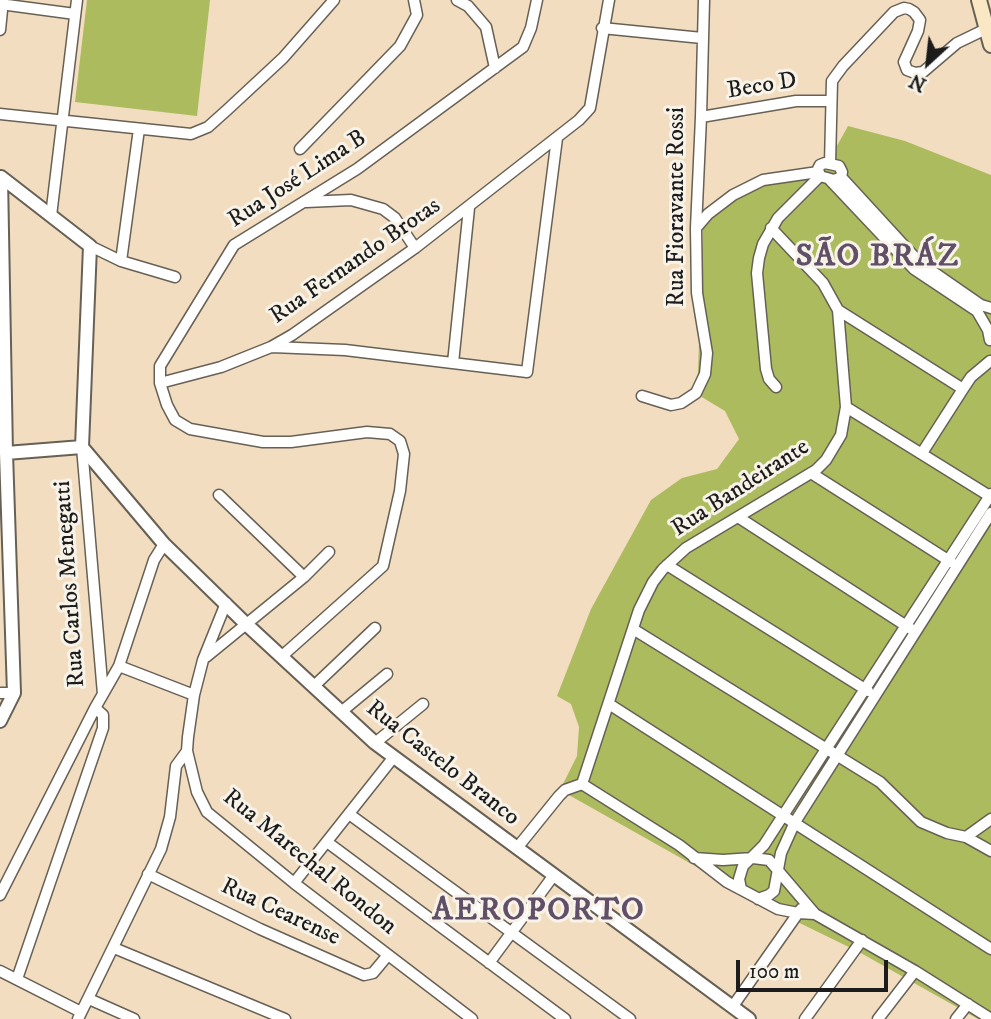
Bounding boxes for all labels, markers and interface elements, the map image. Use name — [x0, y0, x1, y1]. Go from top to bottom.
north arrow — [893, 28, 963, 98]
street label: Beco D — [725, 67, 799, 107]
text: N — [906, 68, 930, 96]
street label: Rua Fioravante Rossi — [664, 107, 692, 307]
street label: Rua José Lima B — [224, 125, 372, 235]
street label: Rua Fernando Brotas — [265, 192, 447, 332]
district label: SÃO BRÁZ — [797, 239, 959, 277]
street label: Rua Bandeirante — [667, 434, 815, 544]
street label: Rua Carlos Menegatti — [49, 480, 93, 688]
street label: Rua Castelo Branco — [359, 695, 525, 833]
street label: Rua Marechal Rondon — [216, 784, 402, 942]
street label: Rua Cearense — [216, 873, 344, 953]
district label: AEROPORTO — [433, 893, 645, 931]
scale bar — [739, 946, 891, 990]
text: 100 m — [749, 959, 800, 985]

